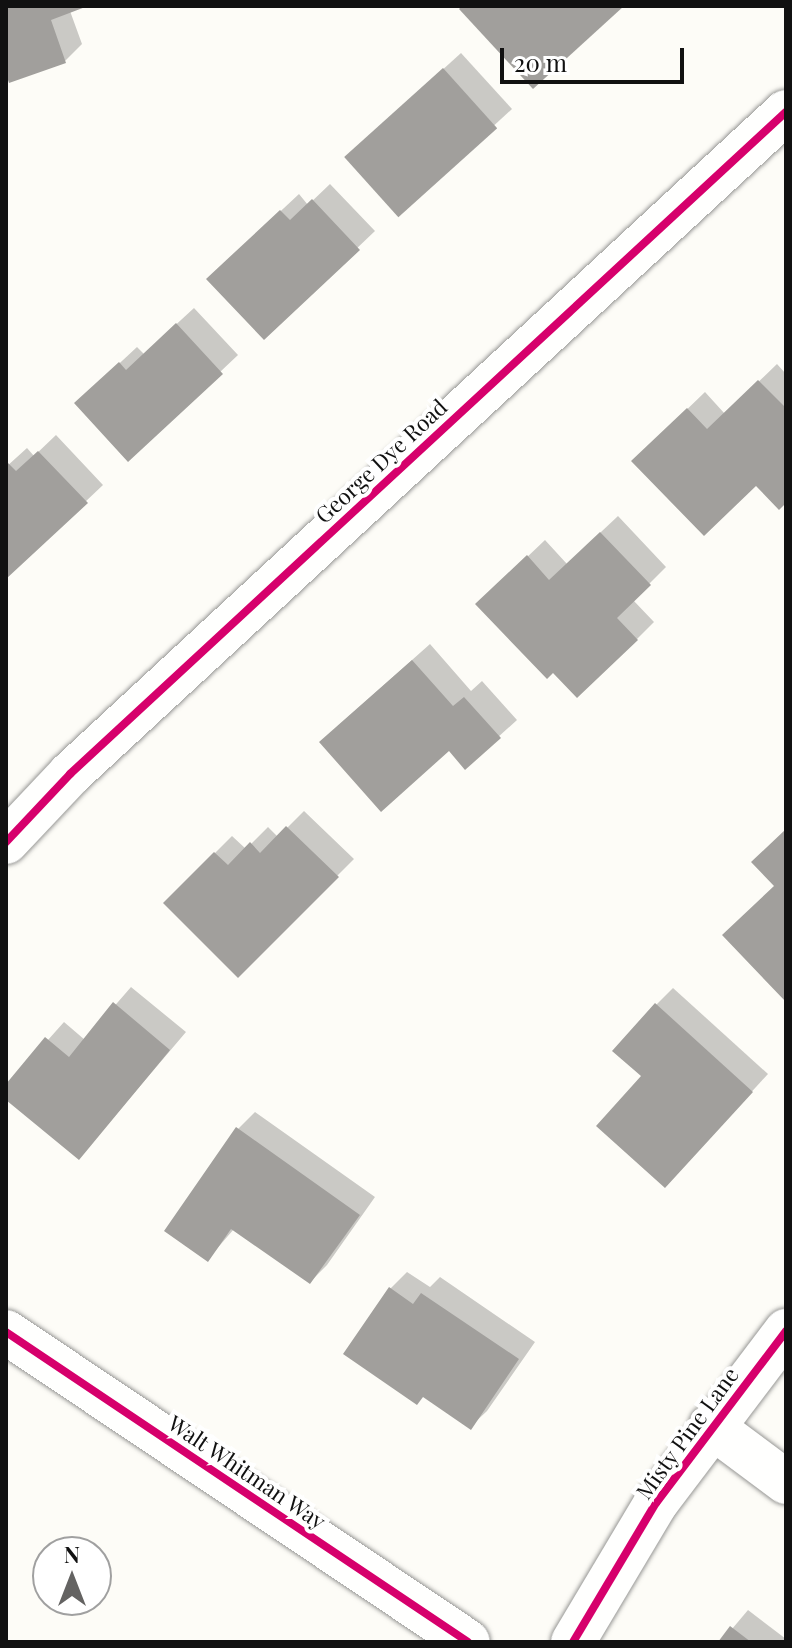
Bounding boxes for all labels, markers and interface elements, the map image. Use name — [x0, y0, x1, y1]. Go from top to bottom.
scale bar — [504, 32, 688, 82]
text: 20 m — [514, 46, 567, 78]
street label: George Dye Road — [310, 393, 452, 529]
street label: Misty Pine Lane — [630, 1362, 744, 1504]
street label: Walt Whitman Way — [162, 1409, 332, 1535]
north arrow — [32, 1536, 112, 1616]
text: N — [64, 1539, 80, 1569]

